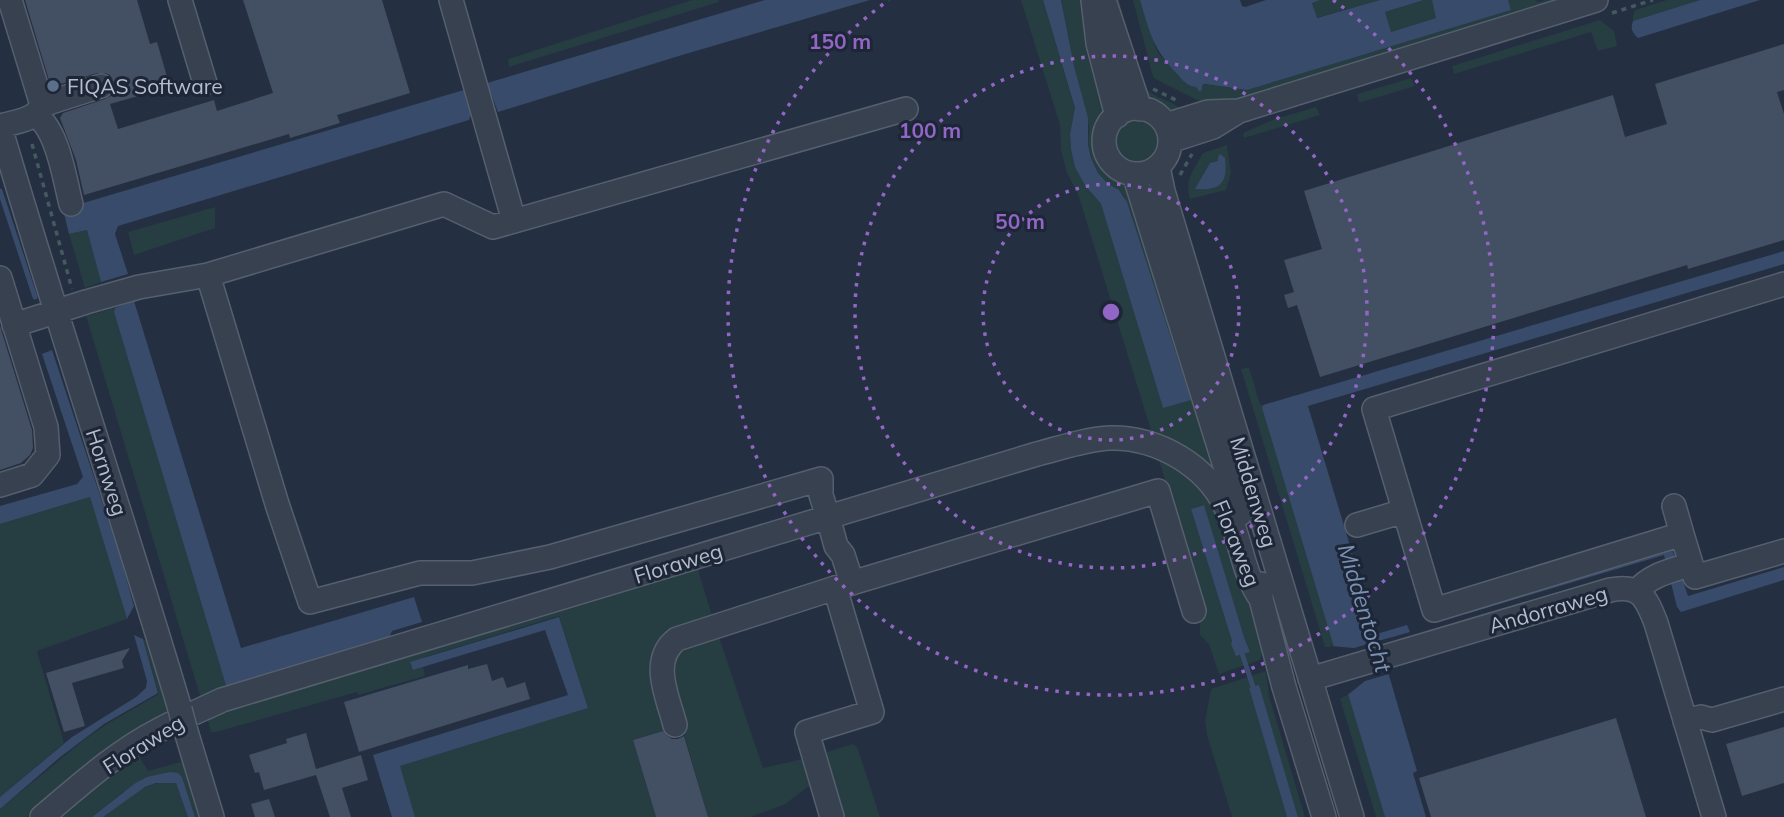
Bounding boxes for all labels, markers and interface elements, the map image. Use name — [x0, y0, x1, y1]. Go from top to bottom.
text: 150 m — [809, 28, 871, 54]
place label: FIQAS Software — [67, 73, 223, 99]
marker: FIQAS Software — [45, 78, 61, 94]
text: 100 m — [899, 117, 961, 143]
text: 50 m — [995, 208, 1045, 234]
centre of rings — [1099, 300, 1123, 324]
street label: Hornweg — [81, 425, 133, 519]
street label: Middenweg — [1225, 434, 1283, 550]
street label: Floraweg — [1208, 496, 1266, 590]
street label: Floraweg — [631, 537, 725, 589]
water label: Middentocht — [1332, 540, 1399, 677]
street label: Andorraweg — [1486, 580, 1610, 638]
street label: Floraweg — [98, 709, 188, 779]

